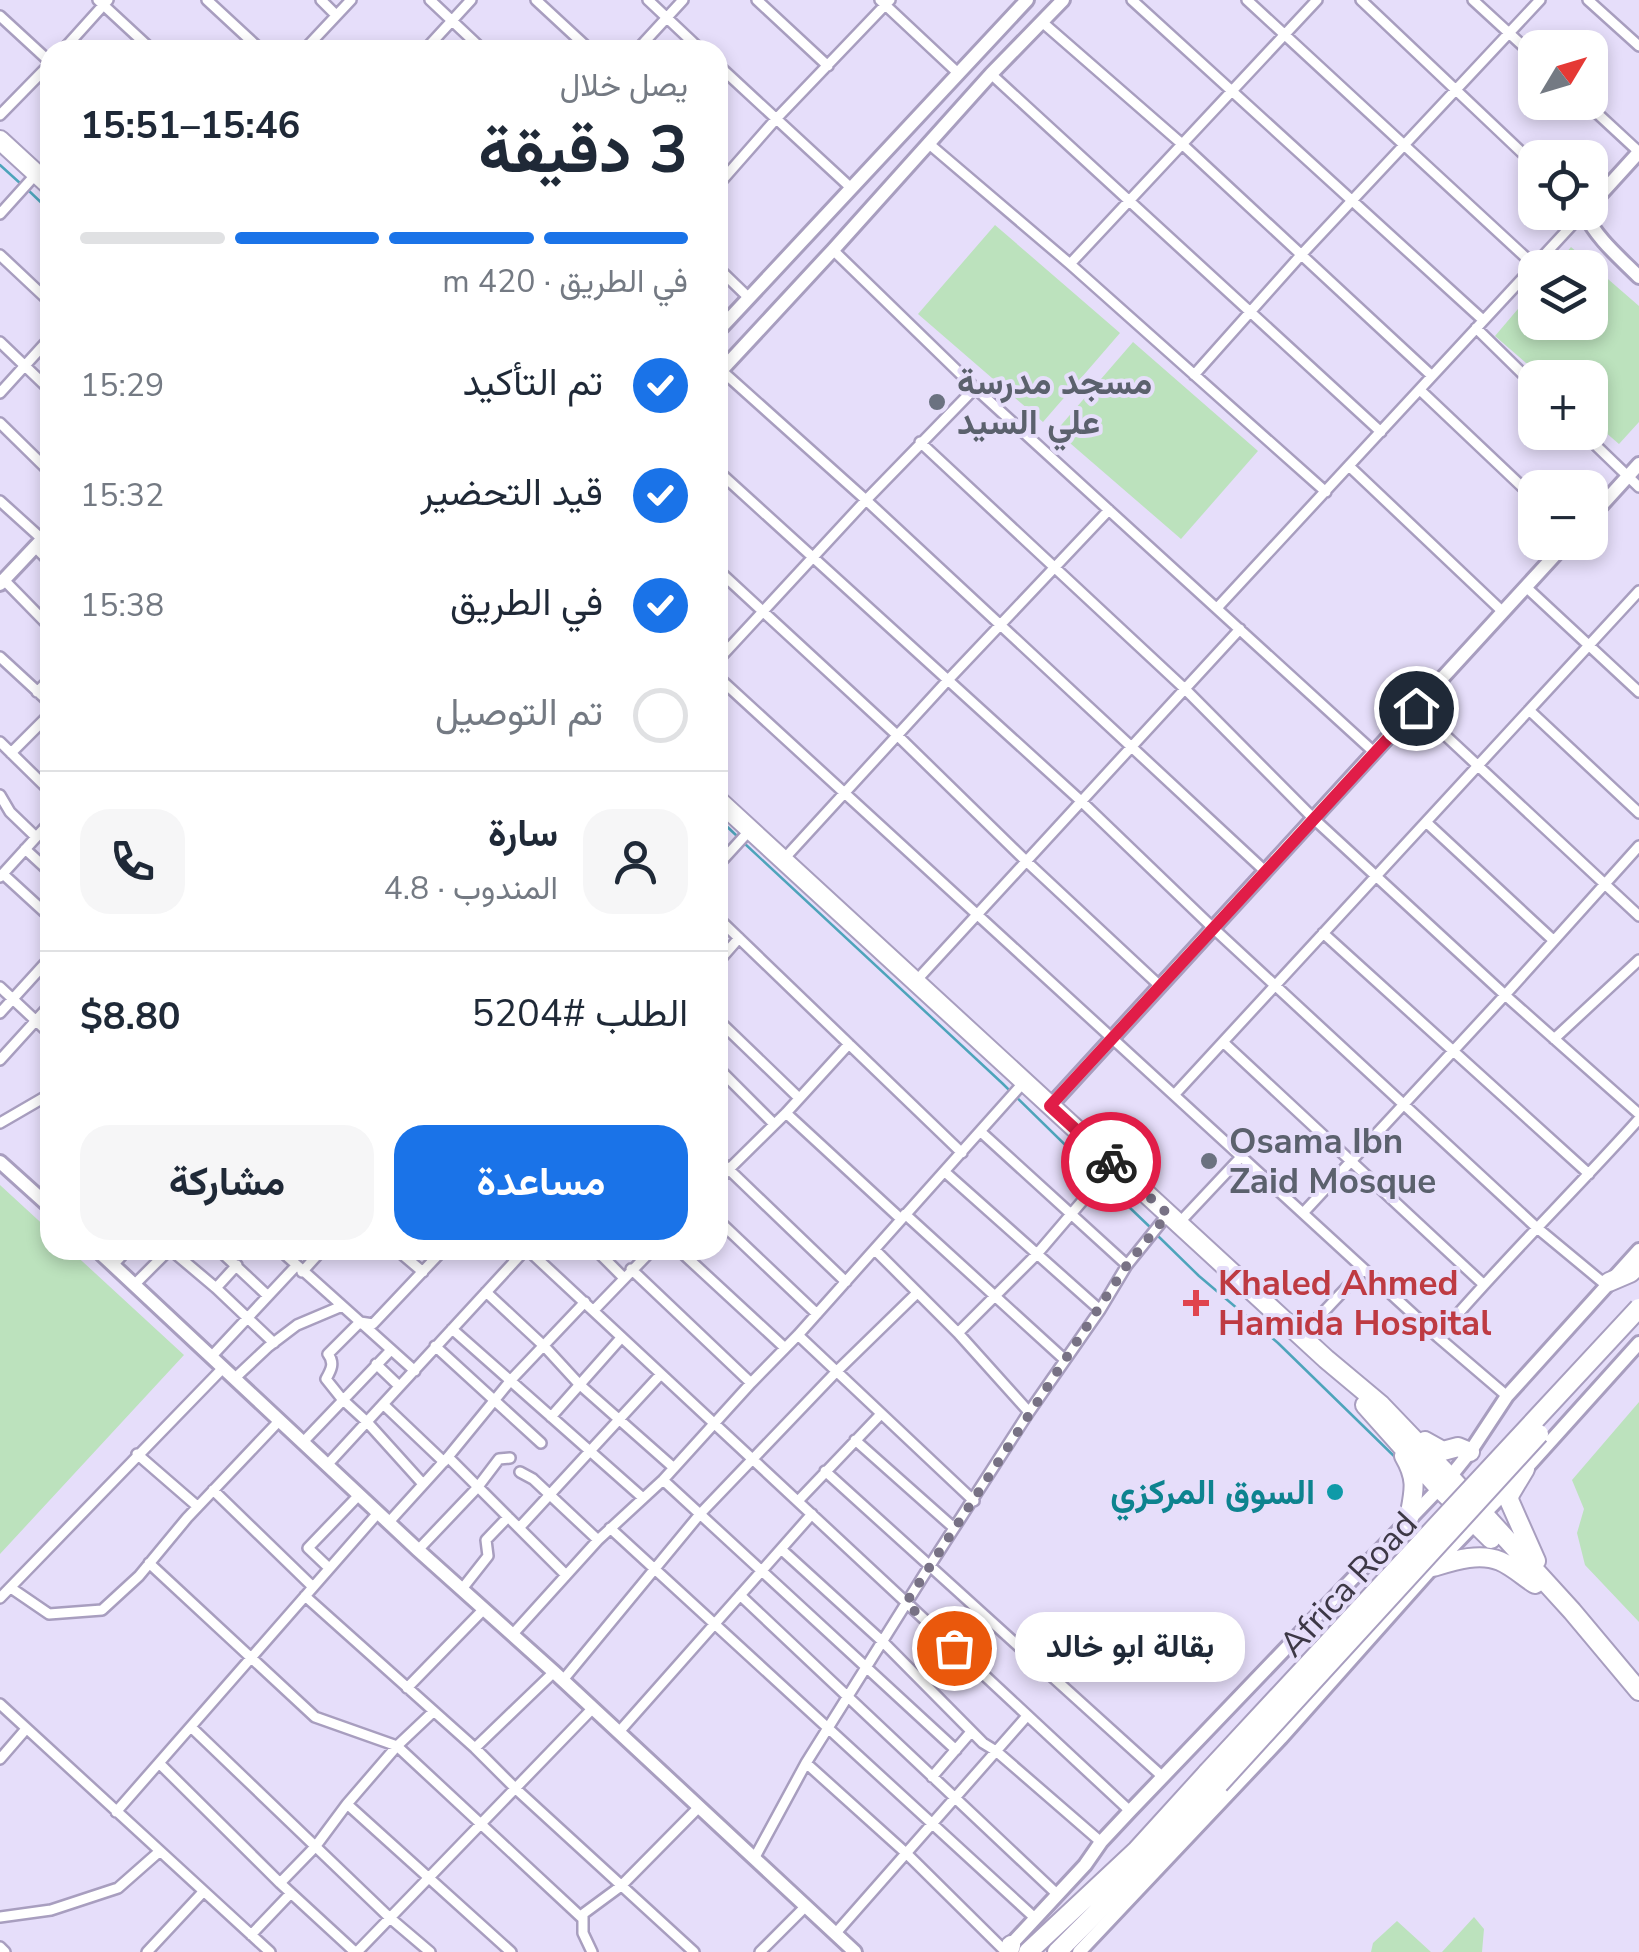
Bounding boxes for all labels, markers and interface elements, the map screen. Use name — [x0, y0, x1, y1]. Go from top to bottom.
north arrow — [1518, 30, 1608, 120]
map controls — [1518, 30, 1608, 560]
text: يصل خلال — [560, 64, 688, 107]
text: 15:46–15:51 — [80, 100, 300, 151]
text: 3 دقيقة — [478, 106, 688, 195]
button: locate — [1518, 140, 1608, 230]
button: layers — [1518, 250, 1608, 340]
text: في الطريق · 420 m — [442, 260, 688, 303]
text: تم التأكيد — [462, 357, 603, 408]
icon: check — [633, 358, 688, 413]
place label: مسجد مدرسة علي السيد — [957, 359, 1152, 451]
button: + — [1518, 360, 1608, 450]
text: 15:29 — [80, 364, 164, 407]
marker: مسجد مدرسة علي السيد — [926, 391, 948, 413]
text: قيد التحضير — [420, 467, 603, 518]
icon: check — [633, 468, 688, 523]
button: − — [1518, 470, 1608, 560]
text: 15:32 — [80, 474, 164, 517]
text: في الطريق — [450, 577, 603, 628]
icon: check — [633, 578, 688, 633]
text: 15:38 — [80, 584, 164, 627]
pin — [1374, 666, 1459, 751]
icon: home — [1389, 681, 1444, 736]
text: تم التوصيل — [435, 687, 603, 738]
text: سارة — [488, 808, 558, 859]
button: phone — [80, 809, 185, 914]
button: person — [583, 809, 688, 914]
text: المندوب · 4.8 — [384, 867, 558, 910]
text: الطلب #5204 — [471, 988, 688, 1039]
text: $8.80 — [80, 991, 181, 1042]
courier — [1061, 1112, 1161, 1212]
place label: Osama Ibn Zaid Mosque — [1229, 1118, 1436, 1205]
button: مشاركة — [80, 1125, 374, 1240]
button: مساعدة — [394, 1125, 688, 1240]
icon: bike — [1084, 1135, 1139, 1190]
marker: Osama Ibn Zaid Mosque — [1198, 1150, 1220, 1172]
place label: Khaled Ahmed Hamida Hospital — [1218, 1260, 1491, 1347]
marker: Khaled Ahmed Hamida Hospital — [1183, 1290, 1209, 1316]
place label: السوق المركزي — [1110, 1469, 1315, 1521]
marker: السوق المركزي — [1324, 1481, 1346, 1503]
street label: Africa Road — [1269, 1502, 1428, 1667]
pin — [912, 1606, 997, 1691]
callout: بقالة ابو خالد — [1014, 1613, 1244, 1683]
icon: bag — [927, 1621, 982, 1676]
text: بقالة ابو خالد — [1046, 1625, 1214, 1668]

